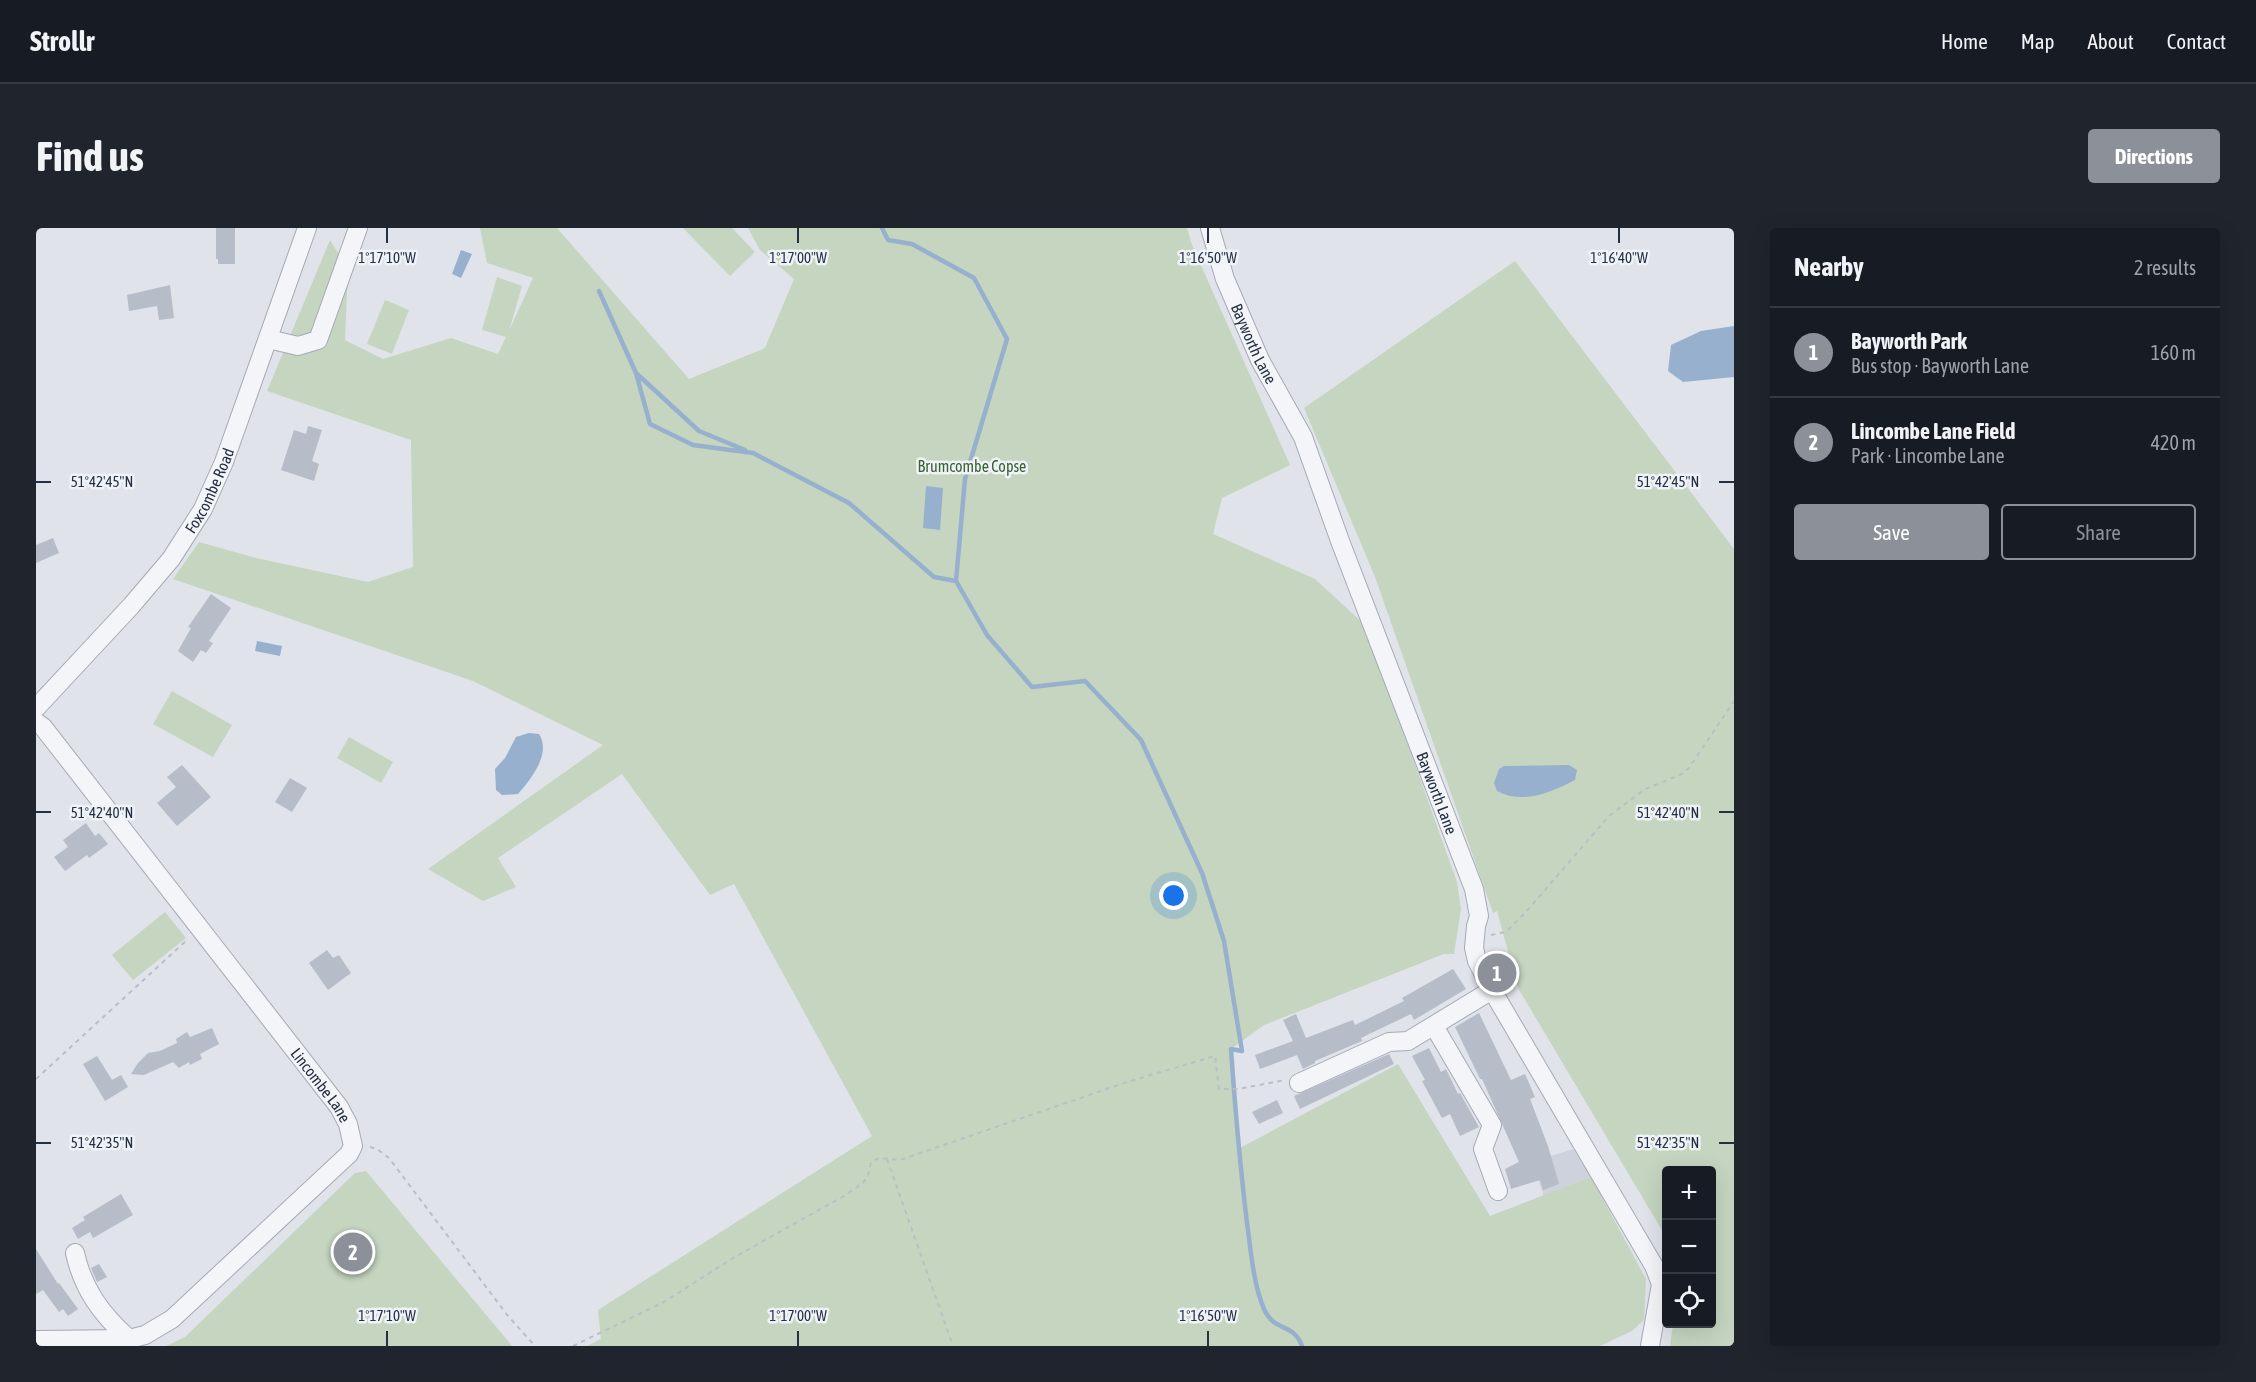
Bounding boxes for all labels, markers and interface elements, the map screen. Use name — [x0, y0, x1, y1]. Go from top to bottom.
text: Strollr — [30, 25, 94, 57]
text: Home — [1941, 29, 1988, 53]
text: Map — [2021, 29, 2055, 53]
text: About — [2088, 29, 2134, 53]
text: Contact — [2167, 29, 2226, 53]
button: Directions — [2088, 129, 2220, 183]
text: Find us — [36, 132, 144, 180]
text: 1°17'10"W — [358, 249, 416, 266]
text: 1°17'00"W — [769, 249, 827, 266]
text: 1°16'50"W — [1179, 249, 1237, 266]
text: 1°16'40"W — [1590, 249, 1648, 266]
text: Nearby — [1794, 252, 1864, 282]
text: 2 results — [2134, 256, 2196, 279]
street label: Bayworth Lane — [1228, 301, 1280, 387]
text: Bayworth Park — [1851, 328, 1967, 354]
text: 1 — [1809, 341, 1818, 364]
text: 160 m — [2151, 341, 2196, 364]
text: Bus stop · Bayworth Lane — [1851, 354, 2029, 377]
text: Lincombe Lane Field — [1851, 418, 2015, 444]
text: 2 — [1809, 431, 1818, 454]
text: 420 m — [2151, 431, 2196, 454]
text: Park · Lincombe Lane — [1851, 444, 2005, 467]
street label: Foxcombe Road — [181, 446, 237, 536]
park label: Brumcombe Copse — [918, 457, 1026, 476]
text: 51°42'45"N — [71, 473, 133, 490]
text: 51°42'45"N — [1637, 473, 1699, 490]
button: Save — [1794, 504, 1989, 560]
button: Share — [2001, 504, 2196, 560]
street label: Bayworth Lane — [1413, 749, 1461, 837]
text: 51°42'40"N — [71, 804, 133, 821]
text: 51°42'40"N — [1637, 804, 1699, 821]
your location — [1159, 881, 1188, 910]
pin: 1 — [1478, 950, 1516, 996]
street label: Lincombe Lane — [287, 1044, 354, 1125]
text: 51°42'35"N — [71, 1134, 133, 1151]
text: 51°42'35"N — [1637, 1134, 1699, 1151]
map controls — [1662, 1166, 1716, 1328]
button: + — [1662, 1166, 1716, 1220]
button: − — [1662, 1220, 1716, 1274]
pin: 2 — [334, 1230, 372, 1274]
button: locate — [1662, 1274, 1716, 1328]
text: 1°17'10"W — [358, 1307, 416, 1324]
text: 1°17'00"W — [769, 1307, 827, 1324]
text: 1°16'50"W — [1179, 1307, 1237, 1324]

